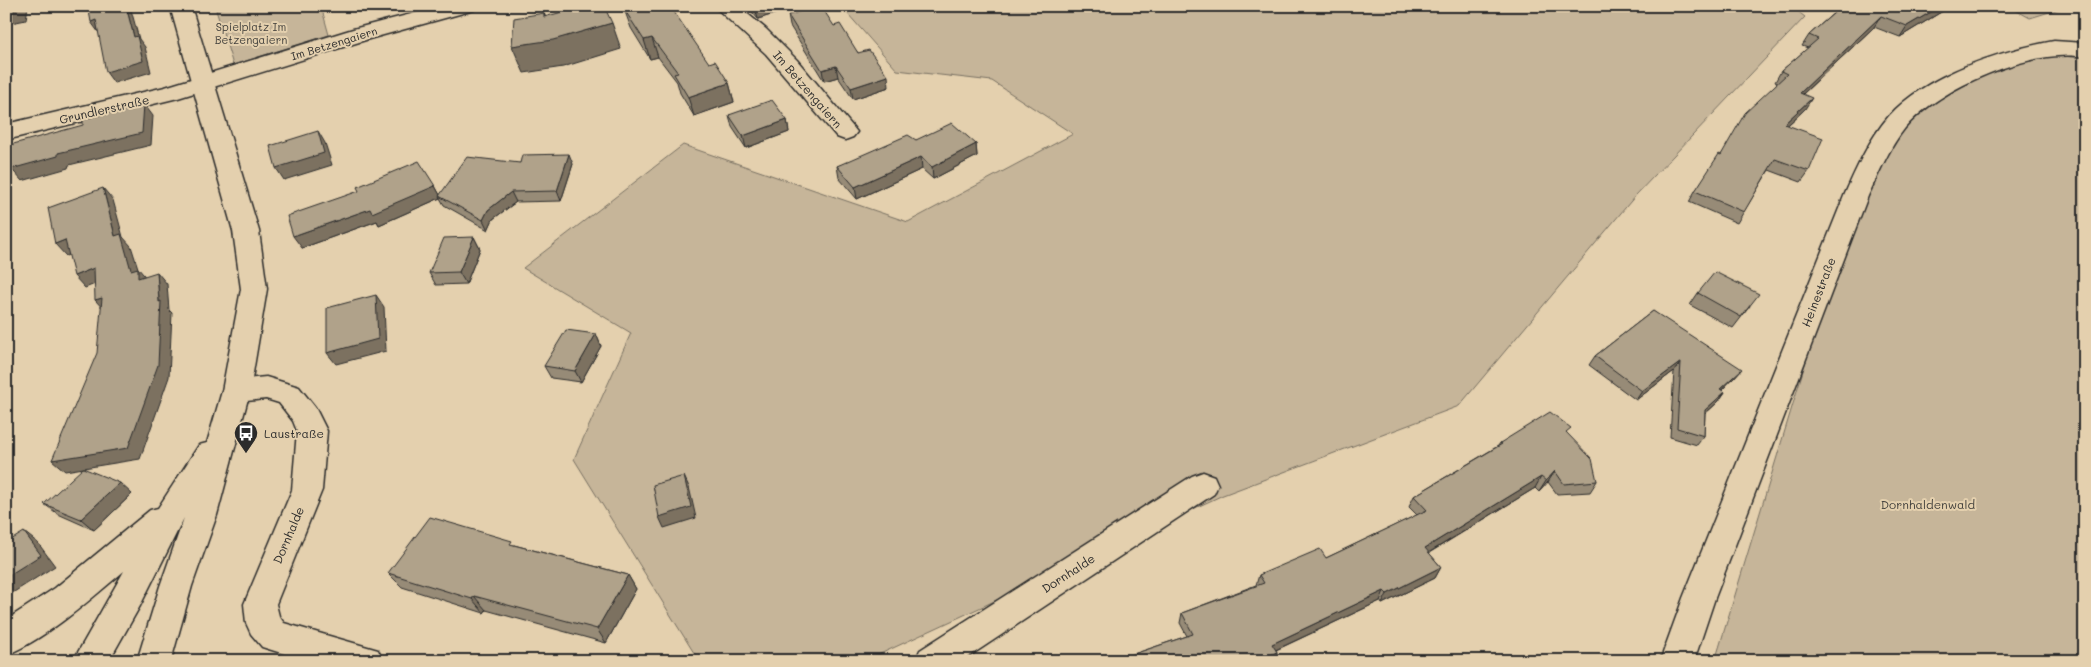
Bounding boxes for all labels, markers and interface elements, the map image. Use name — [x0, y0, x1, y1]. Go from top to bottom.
park label: Spielplatz Im Betzengaiern — [215, 19, 287, 47]
street label: Im Betzengaiern — [289, 23, 379, 63]
street label: Im Betzengaiern — [770, 47, 846, 131]
street label: Grundlerstraße — [57, 91, 151, 127]
street label: Heinestraße — [1797, 255, 1839, 329]
bus stop icon: Laustraße — [233, 420, 259, 454]
place label: Laustraße — [264, 425, 324, 441]
park label: Dornhaldenwald — [1881, 496, 1976, 512]
street label: Dornhalde — [269, 504, 307, 566]
street label: Dornhalde — [1038, 550, 1098, 596]

